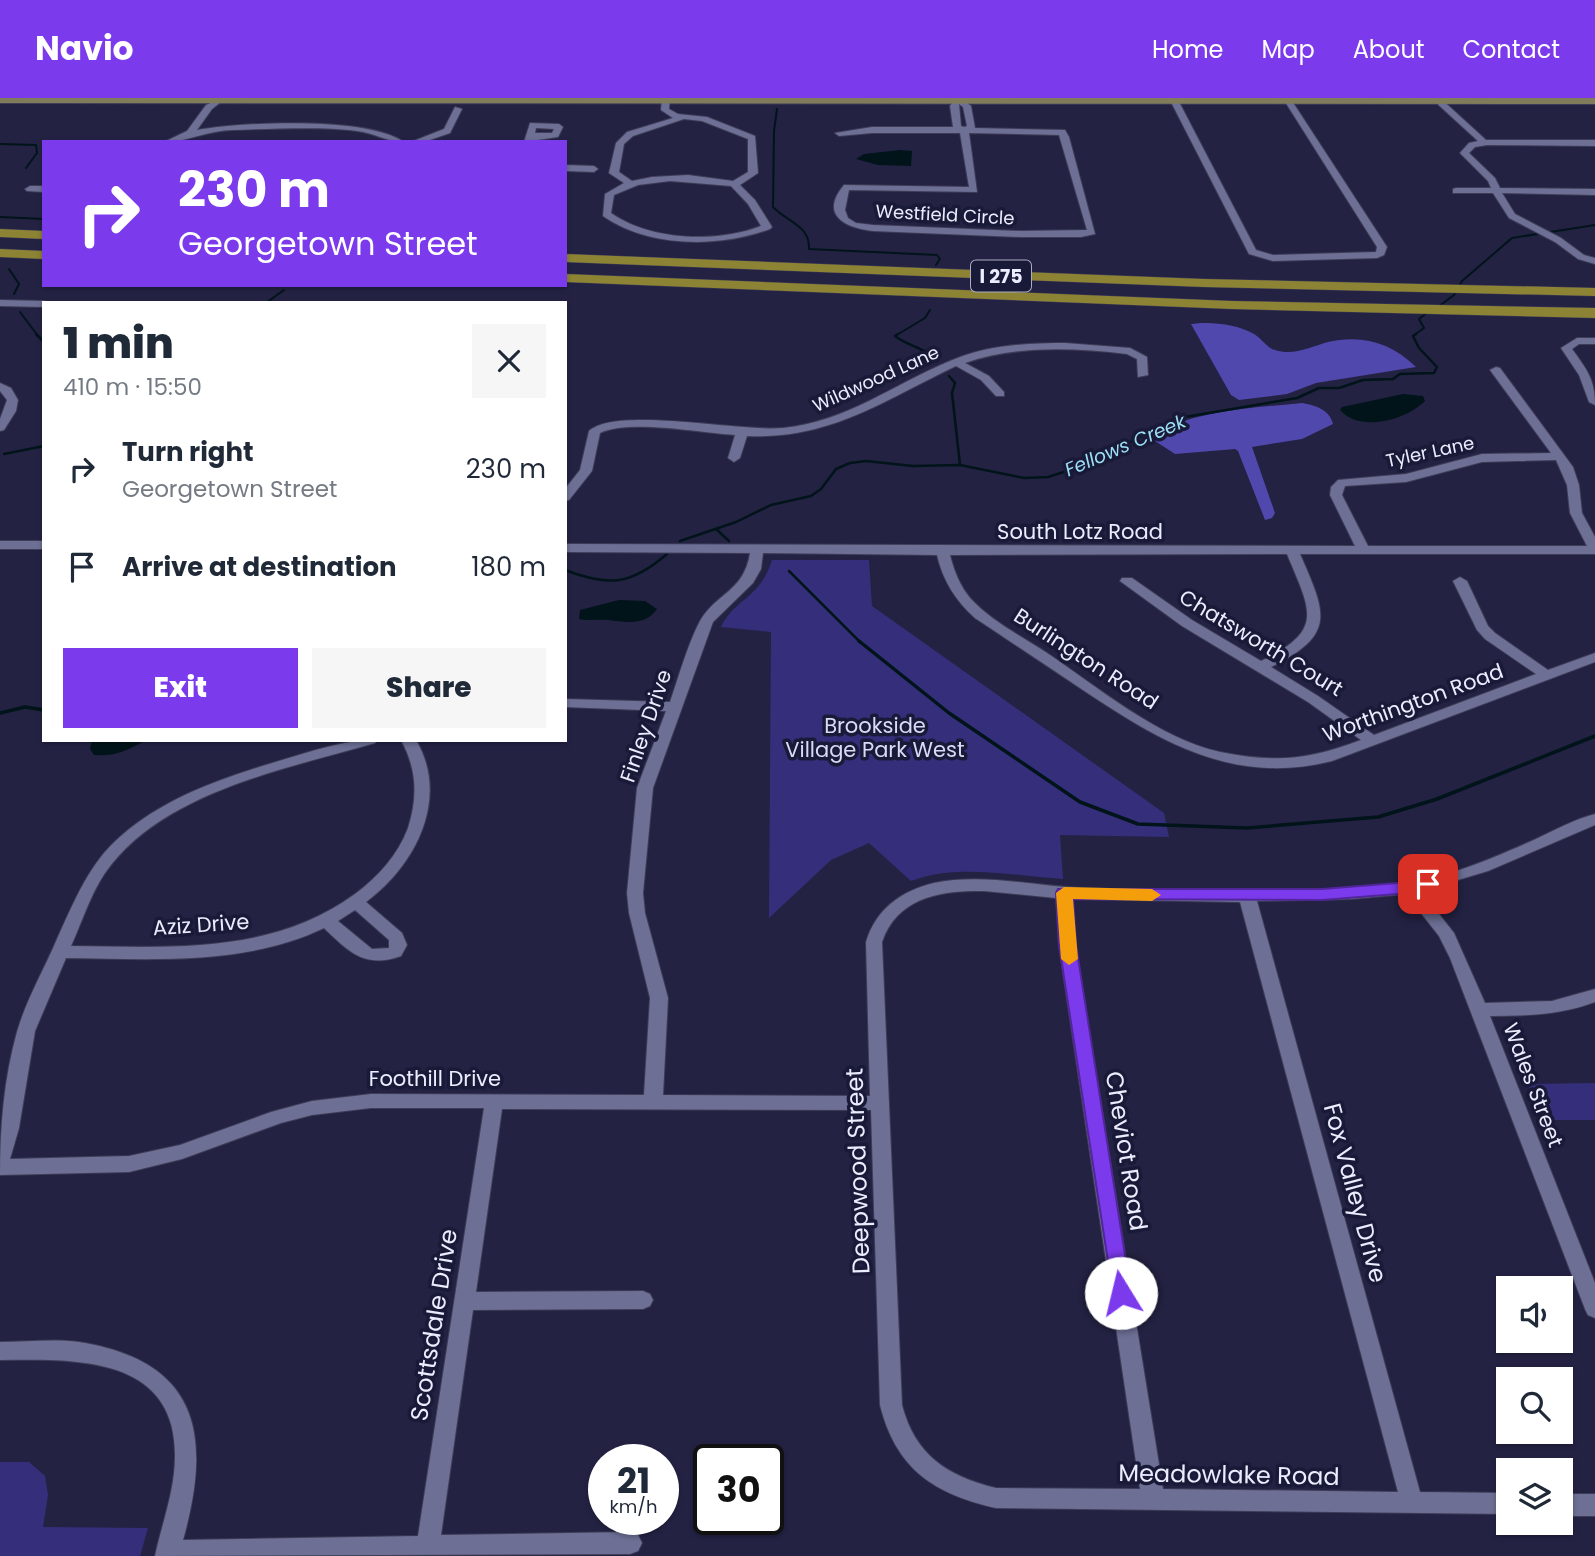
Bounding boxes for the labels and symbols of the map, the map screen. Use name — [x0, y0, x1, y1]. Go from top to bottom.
street label: Westfield Circle — [875, 198, 1015, 231]
road number: I 275 — [971, 260, 1031, 292]
street label: Wildwood Lane — [809, 339, 943, 418]
water label: Fellows Creek — [1060, 407, 1191, 483]
street label: Tyler Lane — [1383, 430, 1476, 473]
street label: South Lotz Road — [997, 517, 1163, 546]
street label: Chatsworth Court — [1174, 582, 1349, 703]
street label: Burlington Road — [1008, 601, 1164, 716]
street label: Worthington Road — [1318, 656, 1507, 749]
street label: Finley Drive — [613, 666, 678, 786]
park label: Brookside Village Park West — [785, 711, 965, 764]
pin — [1398, 854, 1458, 914]
street label: Aziz Drive — [152, 907, 250, 942]
street label: Wales Street — [1496, 1019, 1570, 1151]
street label: Foothill Drive — [369, 1064, 501, 1093]
street label: Deepwood Street — [837, 1067, 878, 1275]
street label: Cheviot Road — [1098, 1069, 1155, 1233]
street label: Fox Valley Drive — [1316, 1099, 1395, 1286]
street label: Scottsdale Drive — [402, 1227, 465, 1423]
position arrow — [1084, 1256, 1158, 1330]
speed limit sign: 30 — [693, 1444, 784, 1535]
street label: Meadowlake Road — [1118, 1456, 1340, 1493]

